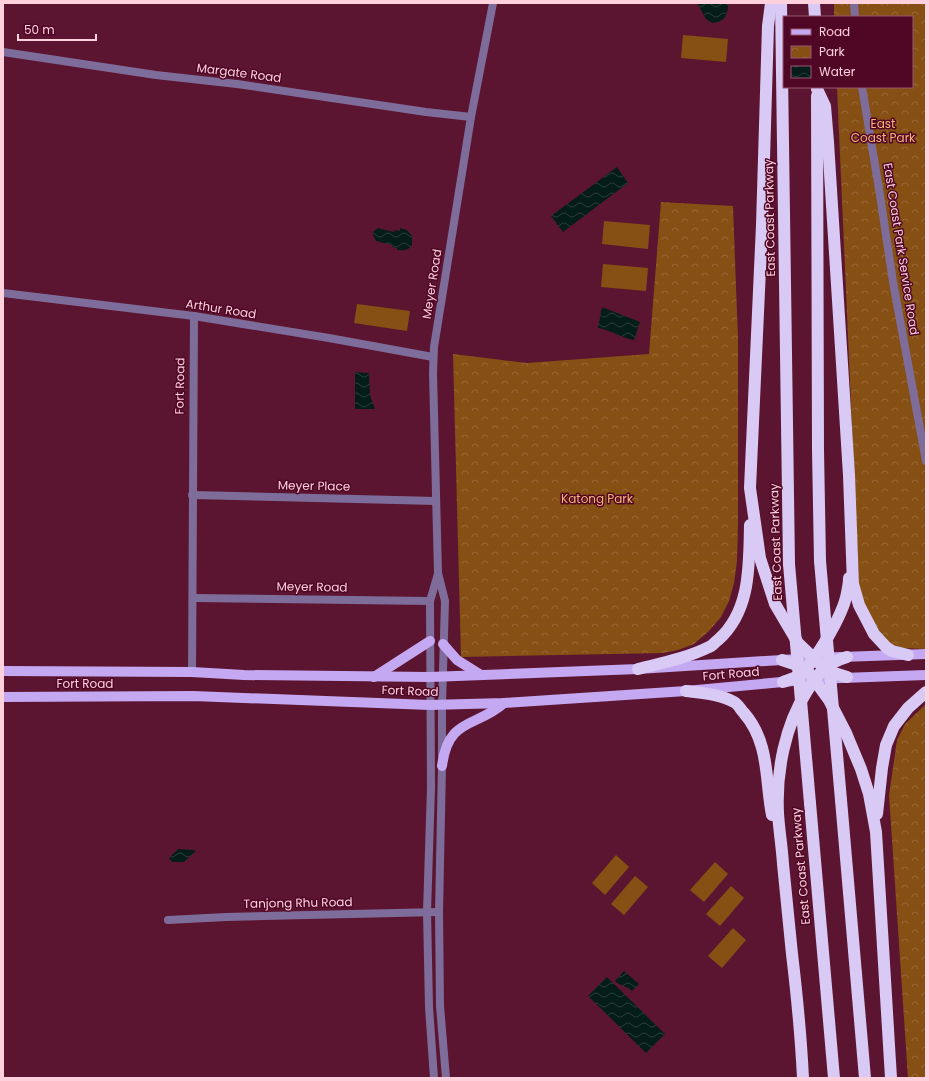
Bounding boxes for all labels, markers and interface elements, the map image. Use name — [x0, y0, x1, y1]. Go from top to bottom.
scale bar — [18, 16, 96, 42]
legend — [783, 16, 913, 88]
text: 50 m — [24, 21, 55, 38]
text: Road — [819, 23, 850, 40]
text: Park — [819, 43, 846, 60]
street label: Margate Road — [196, 59, 282, 86]
text: Water — [819, 63, 856, 80]
park label: East Coast Park — [851, 115, 916, 146]
street label: East Coast Parkway — [760, 159, 779, 277]
street label: East Coast Park Service Road — [880, 162, 923, 336]
street label: Meyer Road — [418, 248, 445, 320]
street label: Arthur Road — [185, 295, 258, 322]
street label: Fort Road — [171, 357, 188, 415]
street label: Meyer Place — [278, 476, 350, 495]
street label: East Coast Parkway — [765, 483, 786, 601]
park label: Katong Park — [561, 490, 634, 507]
street label: Meyer Road — [276, 577, 348, 596]
street label: Fort Road — [702, 663, 760, 684]
street label: Fort Road — [57, 675, 113, 692]
street label: Fort Road — [381, 681, 439, 700]
street label: East Coast Parkway — [787, 807, 814, 925]
street label: Tanjong Rhu Road — [243, 893, 353, 912]

